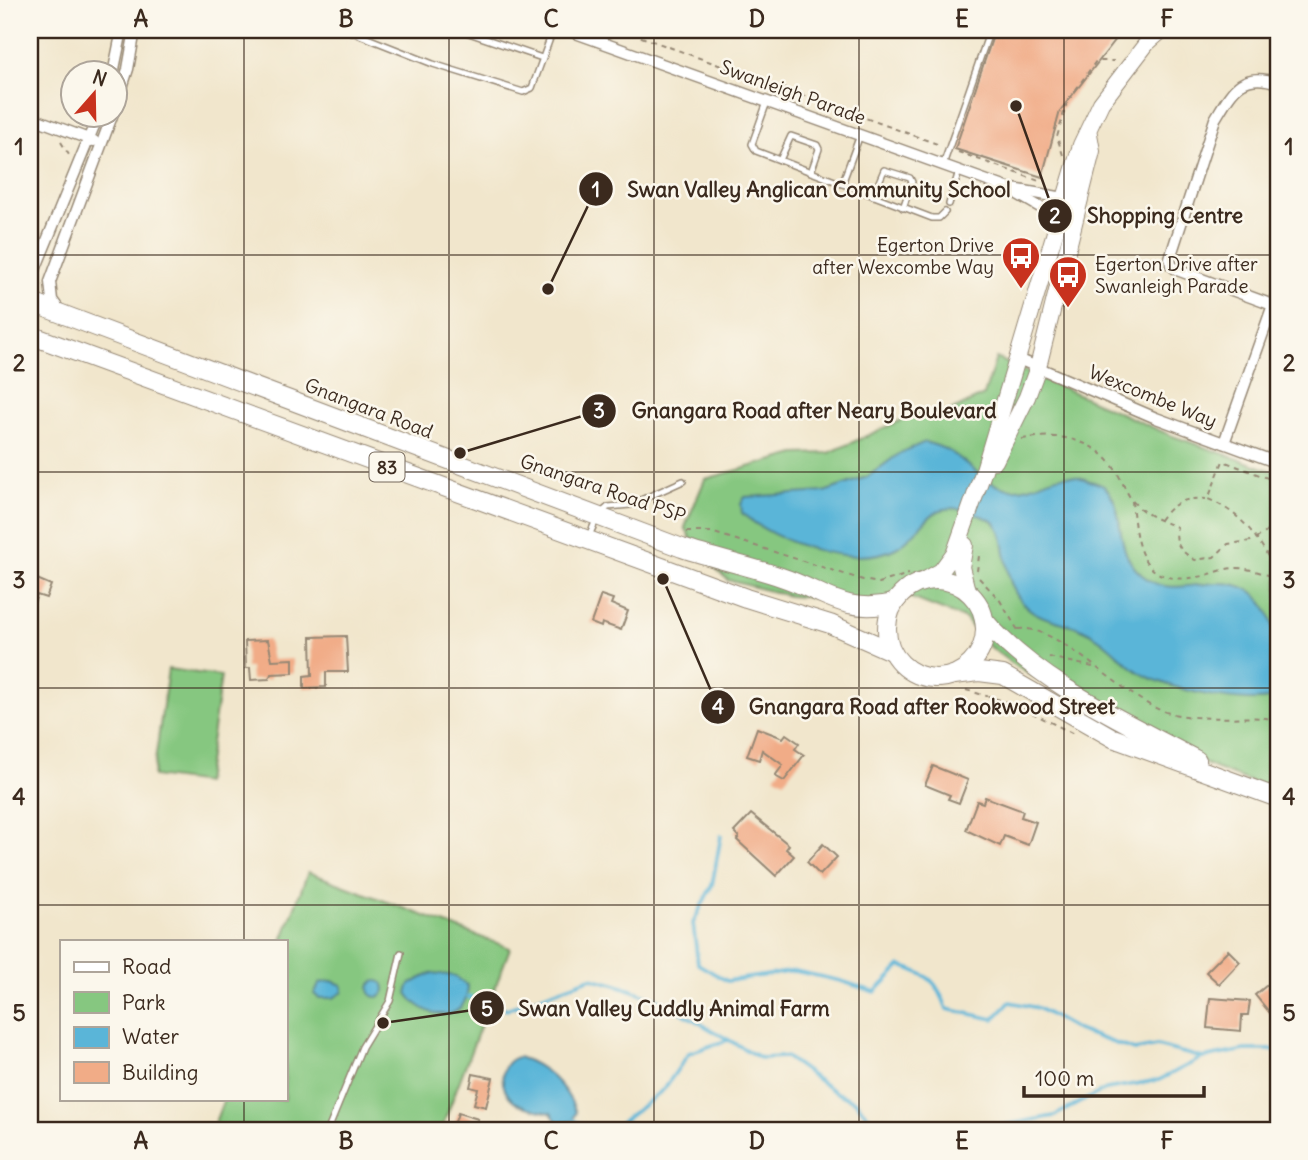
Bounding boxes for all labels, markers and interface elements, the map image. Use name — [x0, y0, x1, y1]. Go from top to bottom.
text: A — [134, 4, 149, 33]
text: B — [338, 4, 354, 33]
text: C — [543, 4, 559, 33]
text: D — [749, 4, 765, 33]
text: E — [955, 4, 969, 33]
text: F — [1160, 4, 1174, 33]
street label: Swanleigh Parade — [717, 54, 869, 130]
north arrow — [60, 60, 130, 130]
text: N — [90, 65, 110, 92]
text: 1 — [14, 132, 24, 161]
text: 1 — [1284, 132, 1294, 161]
callout: Swan Valley Anglican Community School — [579, 168, 1025, 210]
text: 1 — [592, 176, 600, 203]
text: Swan Valley Anglican Community School — [627, 176, 1011, 203]
callout: Shopping Centre — [1038, 195, 1257, 237]
text: 2 — [1049, 202, 1061, 229]
text: Shopping Centre — [1087, 202, 1243, 229]
place label: Egerton Drive after Wexcombe Way — [812, 233, 994, 279]
bus stop icon: Egerton Drive after Wexcombe Way — [1000, 235, 1042, 290]
place label: Egerton Drive after Swanleigh Parade — [1095, 252, 1258, 298]
bus stop icon: Egerton Drive after Swanleigh Parade — [1047, 254, 1089, 309]
text: 2 — [13, 348, 26, 377]
text: 2 — [1283, 348, 1296, 377]
street label: Wexcombe Way — [1085, 359, 1221, 433]
street label: Gnangara Road — [301, 373, 437, 443]
callout: Gnangara Road after Neary Boulevard — [582, 390, 1010, 432]
text: 3 — [593, 397, 605, 424]
text: Gnangara Road after Neary Boulevard — [631, 397, 997, 424]
street label: Gnangara Road PSP — [517, 448, 689, 528]
road number: 83 — [370, 452, 404, 481]
text: 3 — [12, 565, 26, 594]
text: 3 — [1282, 565, 1296, 594]
callout: Gnangara Road after Rookwood Street — [700, 686, 1129, 728]
text: 4 — [712, 693, 724, 720]
text: Gnangara Road after Rookwood Street — [749, 693, 1116, 720]
text: 4 — [12, 782, 26, 811]
text: 4 — [1282, 782, 1296, 811]
legend — [60, 940, 287, 1100]
text: Road — [122, 953, 171, 980]
callout: Swan Valley Cuddly Animal Farm — [469, 987, 844, 1029]
text: Park — [122, 989, 165, 1016]
text: 5 — [481, 995, 493, 1022]
text: Swan Valley Cuddly Animal Farm — [518, 995, 830, 1022]
text: 5 — [12, 998, 26, 1027]
text: 5 — [1282, 998, 1296, 1027]
text: Water — [122, 1023, 180, 1050]
scale bar — [1024, 1055, 1205, 1099]
text: Building — [122, 1059, 198, 1086]
text: 100 m — [1035, 1065, 1094, 1092]
text: A — [134, 1126, 149, 1155]
text: B — [338, 1126, 354, 1155]
text: C — [543, 1126, 559, 1155]
text: D — [749, 1126, 765, 1155]
text: E — [955, 1126, 969, 1155]
text: F — [1160, 1126, 1174, 1155]

